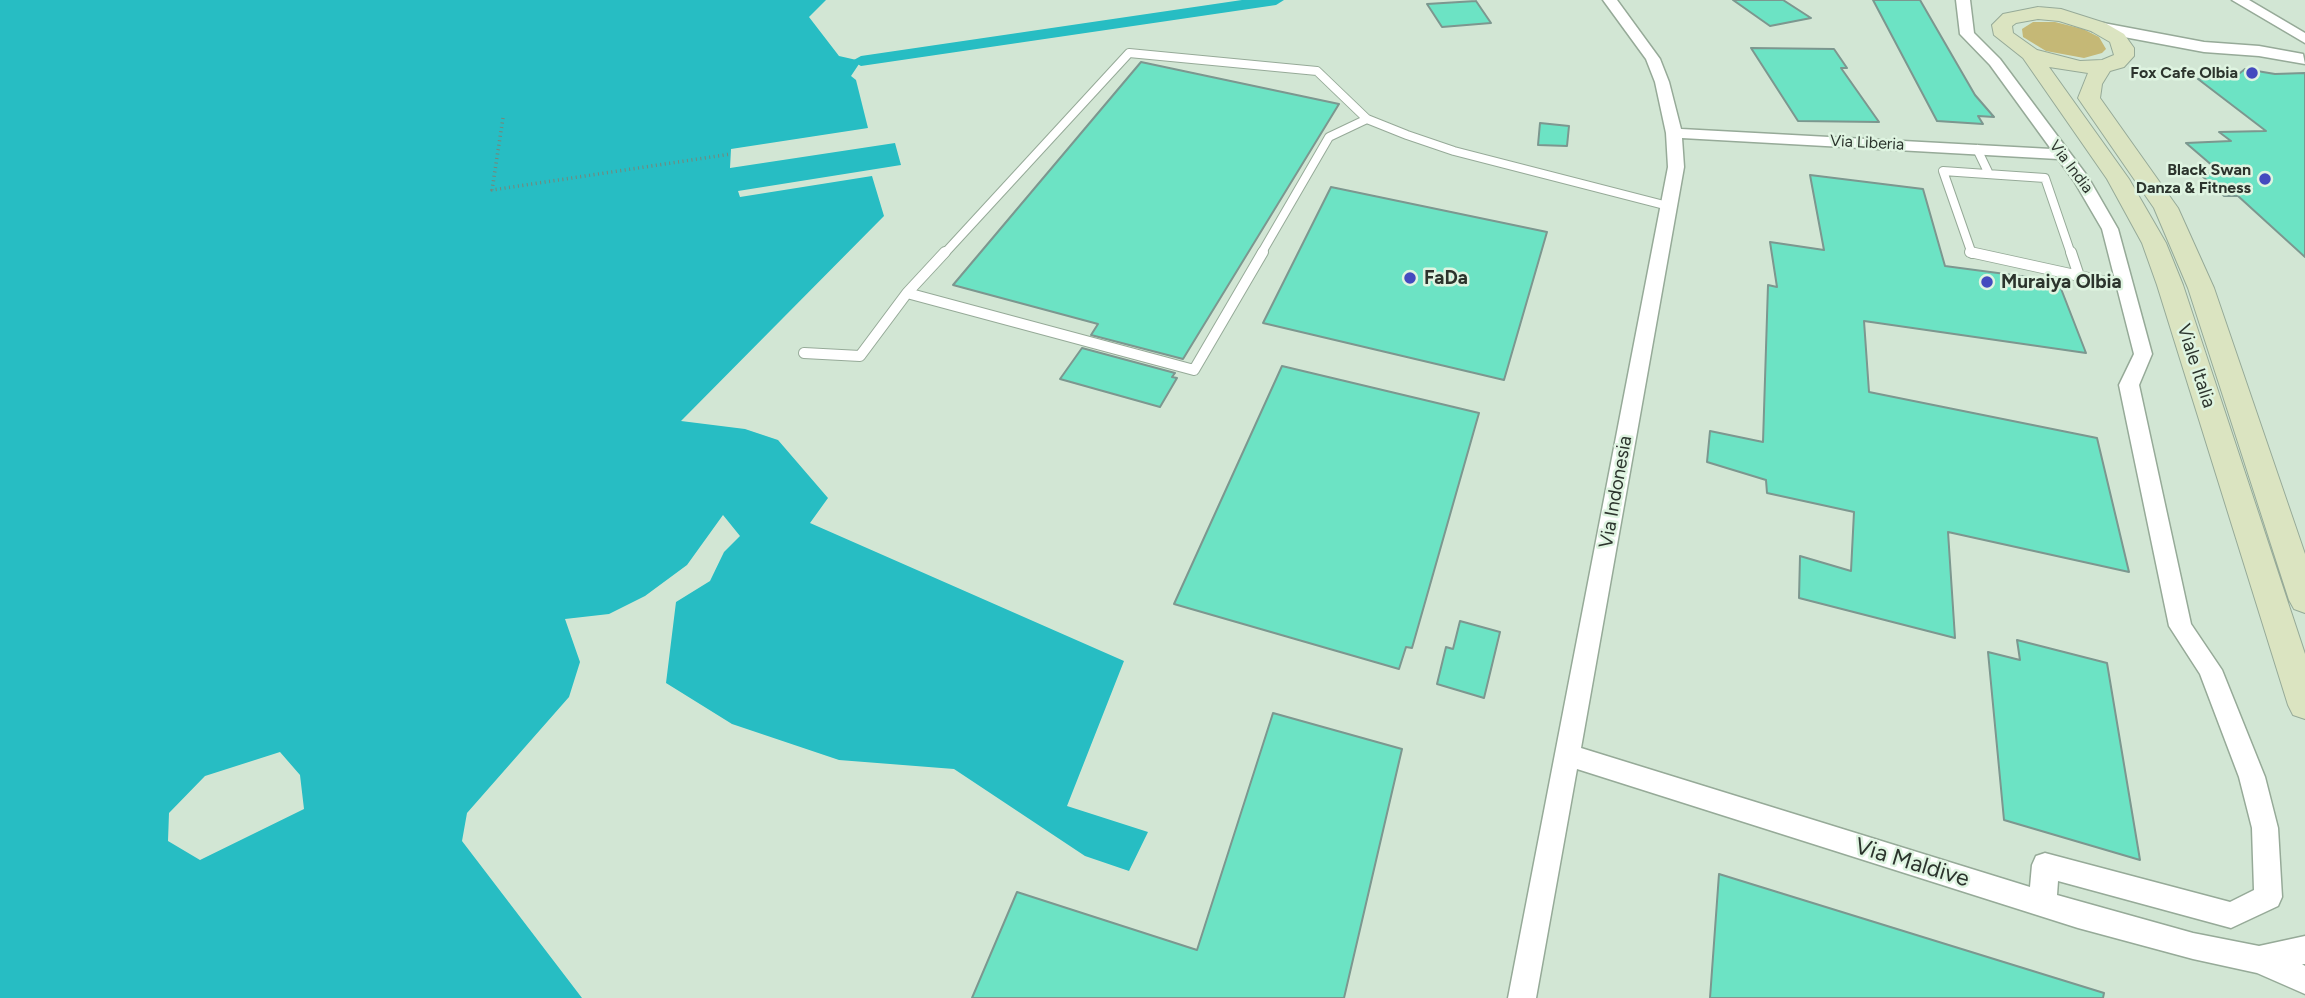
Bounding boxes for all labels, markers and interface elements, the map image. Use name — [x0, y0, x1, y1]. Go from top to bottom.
place label: Fox Cafe Olbia — [2130, 63, 2238, 83]
marker: Fox Cafe Olbia — [2244, 65, 2260, 81]
street label: Via Liberia — [1829, 131, 1905, 155]
street label: Via India — [2045, 137, 2097, 197]
place label: Black Swan Danza & Fitness — [2136, 160, 2251, 198]
marker: Black Swan Danza & Fitness — [2257, 171, 2273, 187]
place label: FaDa — [1424, 267, 1468, 289]
marker: FaDa — [1402, 270, 1418, 286]
place label: Muraiya Olbia — [2001, 271, 2122, 293]
marker: Muraiya Olbia — [1979, 274, 1995, 290]
street label: Viale Italia — [2172, 321, 2220, 411]
street label: Via Indonesia — [1595, 434, 1637, 550]
street label: Via Maldive — [1852, 833, 1972, 893]

